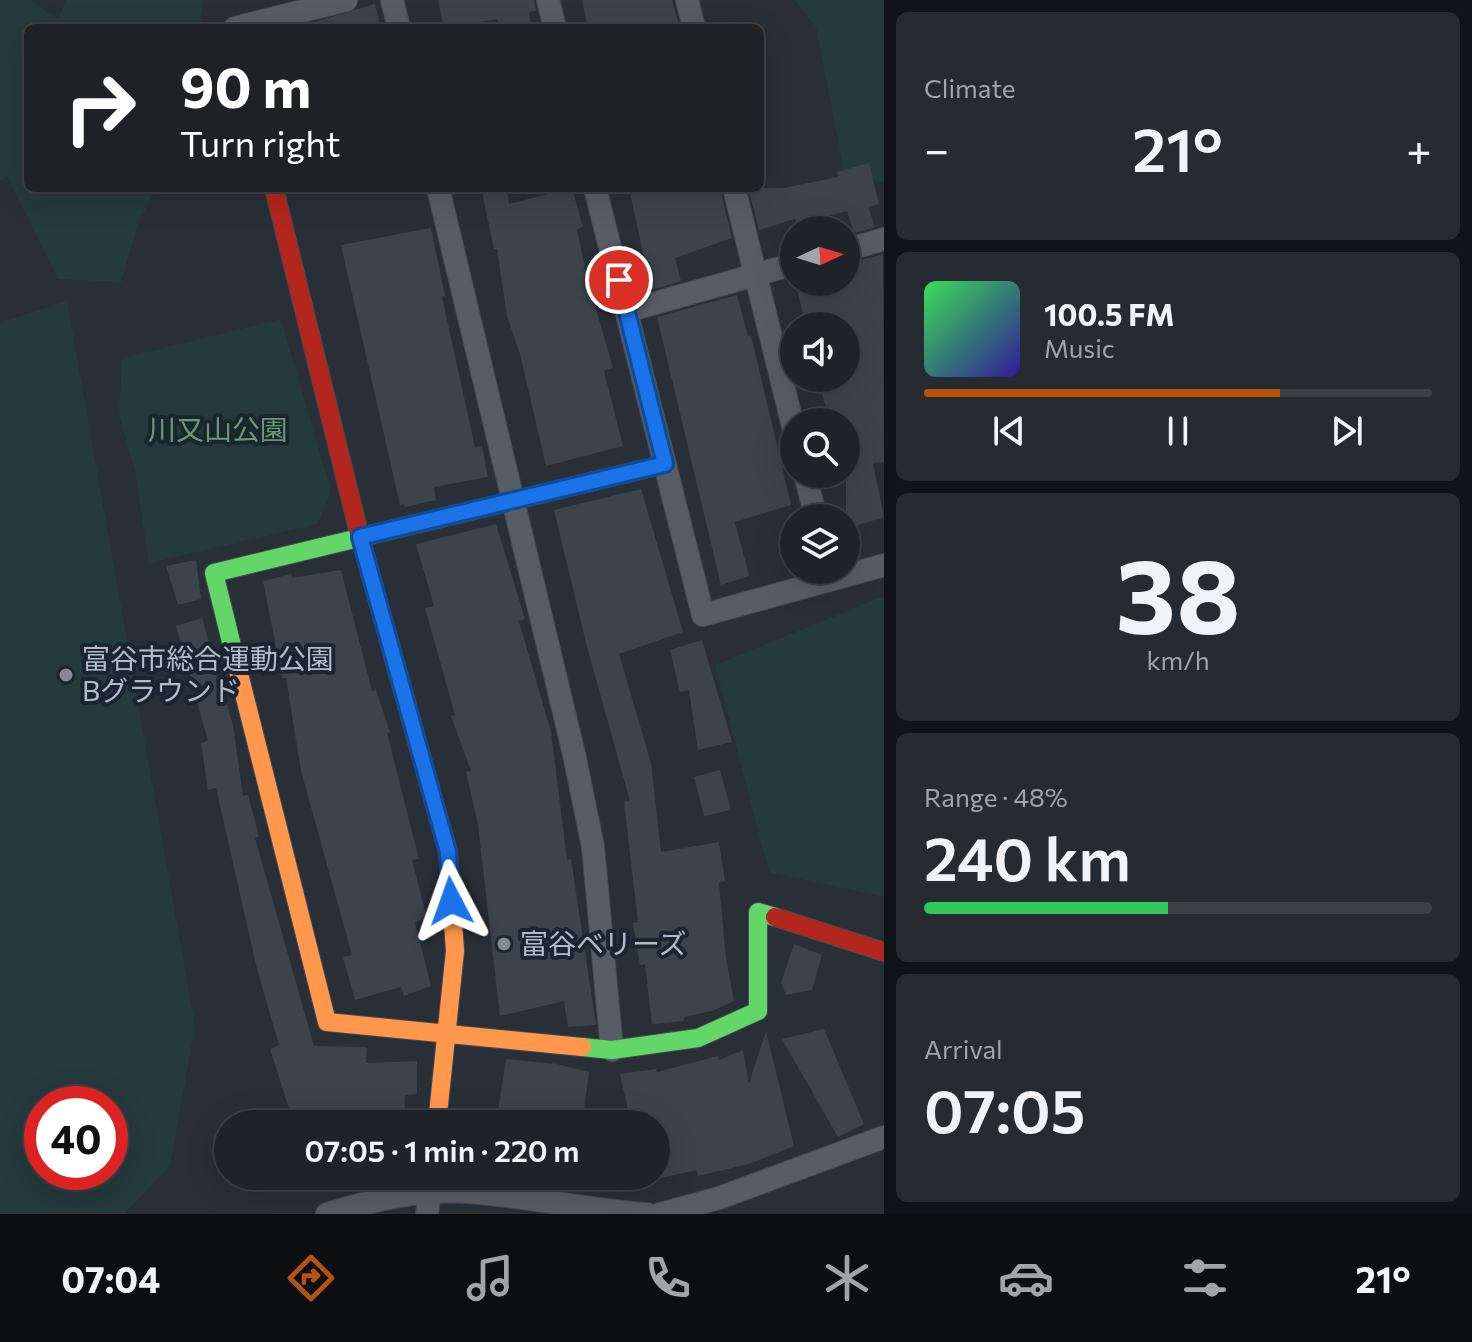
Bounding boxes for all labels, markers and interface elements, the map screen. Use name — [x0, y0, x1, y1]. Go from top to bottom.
text: 90 m — [180, 51, 311, 120]
icon: right — [48, 56, 152, 160]
text: Climate — [924, 72, 1016, 103]
text: 21° — [1132, 111, 1223, 184]
text: Turn right — [180, 120, 341, 164]
text: − — [924, 121, 949, 175]
text: + — [1406, 121, 1432, 175]
north arrow — [780, 216, 860, 296]
map controls — [780, 216, 860, 584]
pin — [585, 246, 653, 314]
icon: arrive — [597, 258, 641, 302]
text: 100.5 FM — [1044, 295, 1174, 332]
button: sound — [780, 312, 860, 392]
text: Music — [1044, 332, 1115, 363]
button: search — [780, 408, 860, 488]
icon: previous — [987, 409, 1031, 453]
icon: pause — [1156, 409, 1200, 453]
icon: next — [1325, 409, 1369, 453]
park label: 川又山公園 — [148, 412, 288, 446]
button: layers — [780, 504, 860, 584]
text: 38 — [1116, 528, 1240, 655]
place label: 富谷市総合運動公園 Bグラウンド — [82, 641, 334, 707]
text: km/h — [1146, 644, 1210, 675]
marker: 富谷市総合運動公園 Bグラウンド — [57, 666, 75, 684]
text: Range · 48% — [924, 781, 1068, 812]
text: 240 km — [924, 820, 1131, 893]
position arrow — [409, 859, 493, 943]
place label: 富谷ベリーズ — [520, 926, 687, 960]
marker: 富谷ベリーズ — [495, 935, 513, 953]
text: Arrival — [924, 1033, 1003, 1064]
text: 07:05 — [924, 1072, 1085, 1145]
speed limit sign: 40 — [24, 1086, 128, 1190]
text: 07:05 · 1 min · 220 m — [304, 1131, 580, 1168]
icon: directions — [283, 1250, 339, 1306]
icon: music — [462, 1250, 518, 1306]
icon: phone — [640, 1250, 696, 1306]
icon: climate — [819, 1250, 875, 1306]
icon: car — [998, 1250, 1054, 1306]
icon: filters — [1177, 1250, 1233, 1306]
text: 07:04 — [61, 1256, 160, 1300]
text: 21° — [1355, 1256, 1411, 1300]

